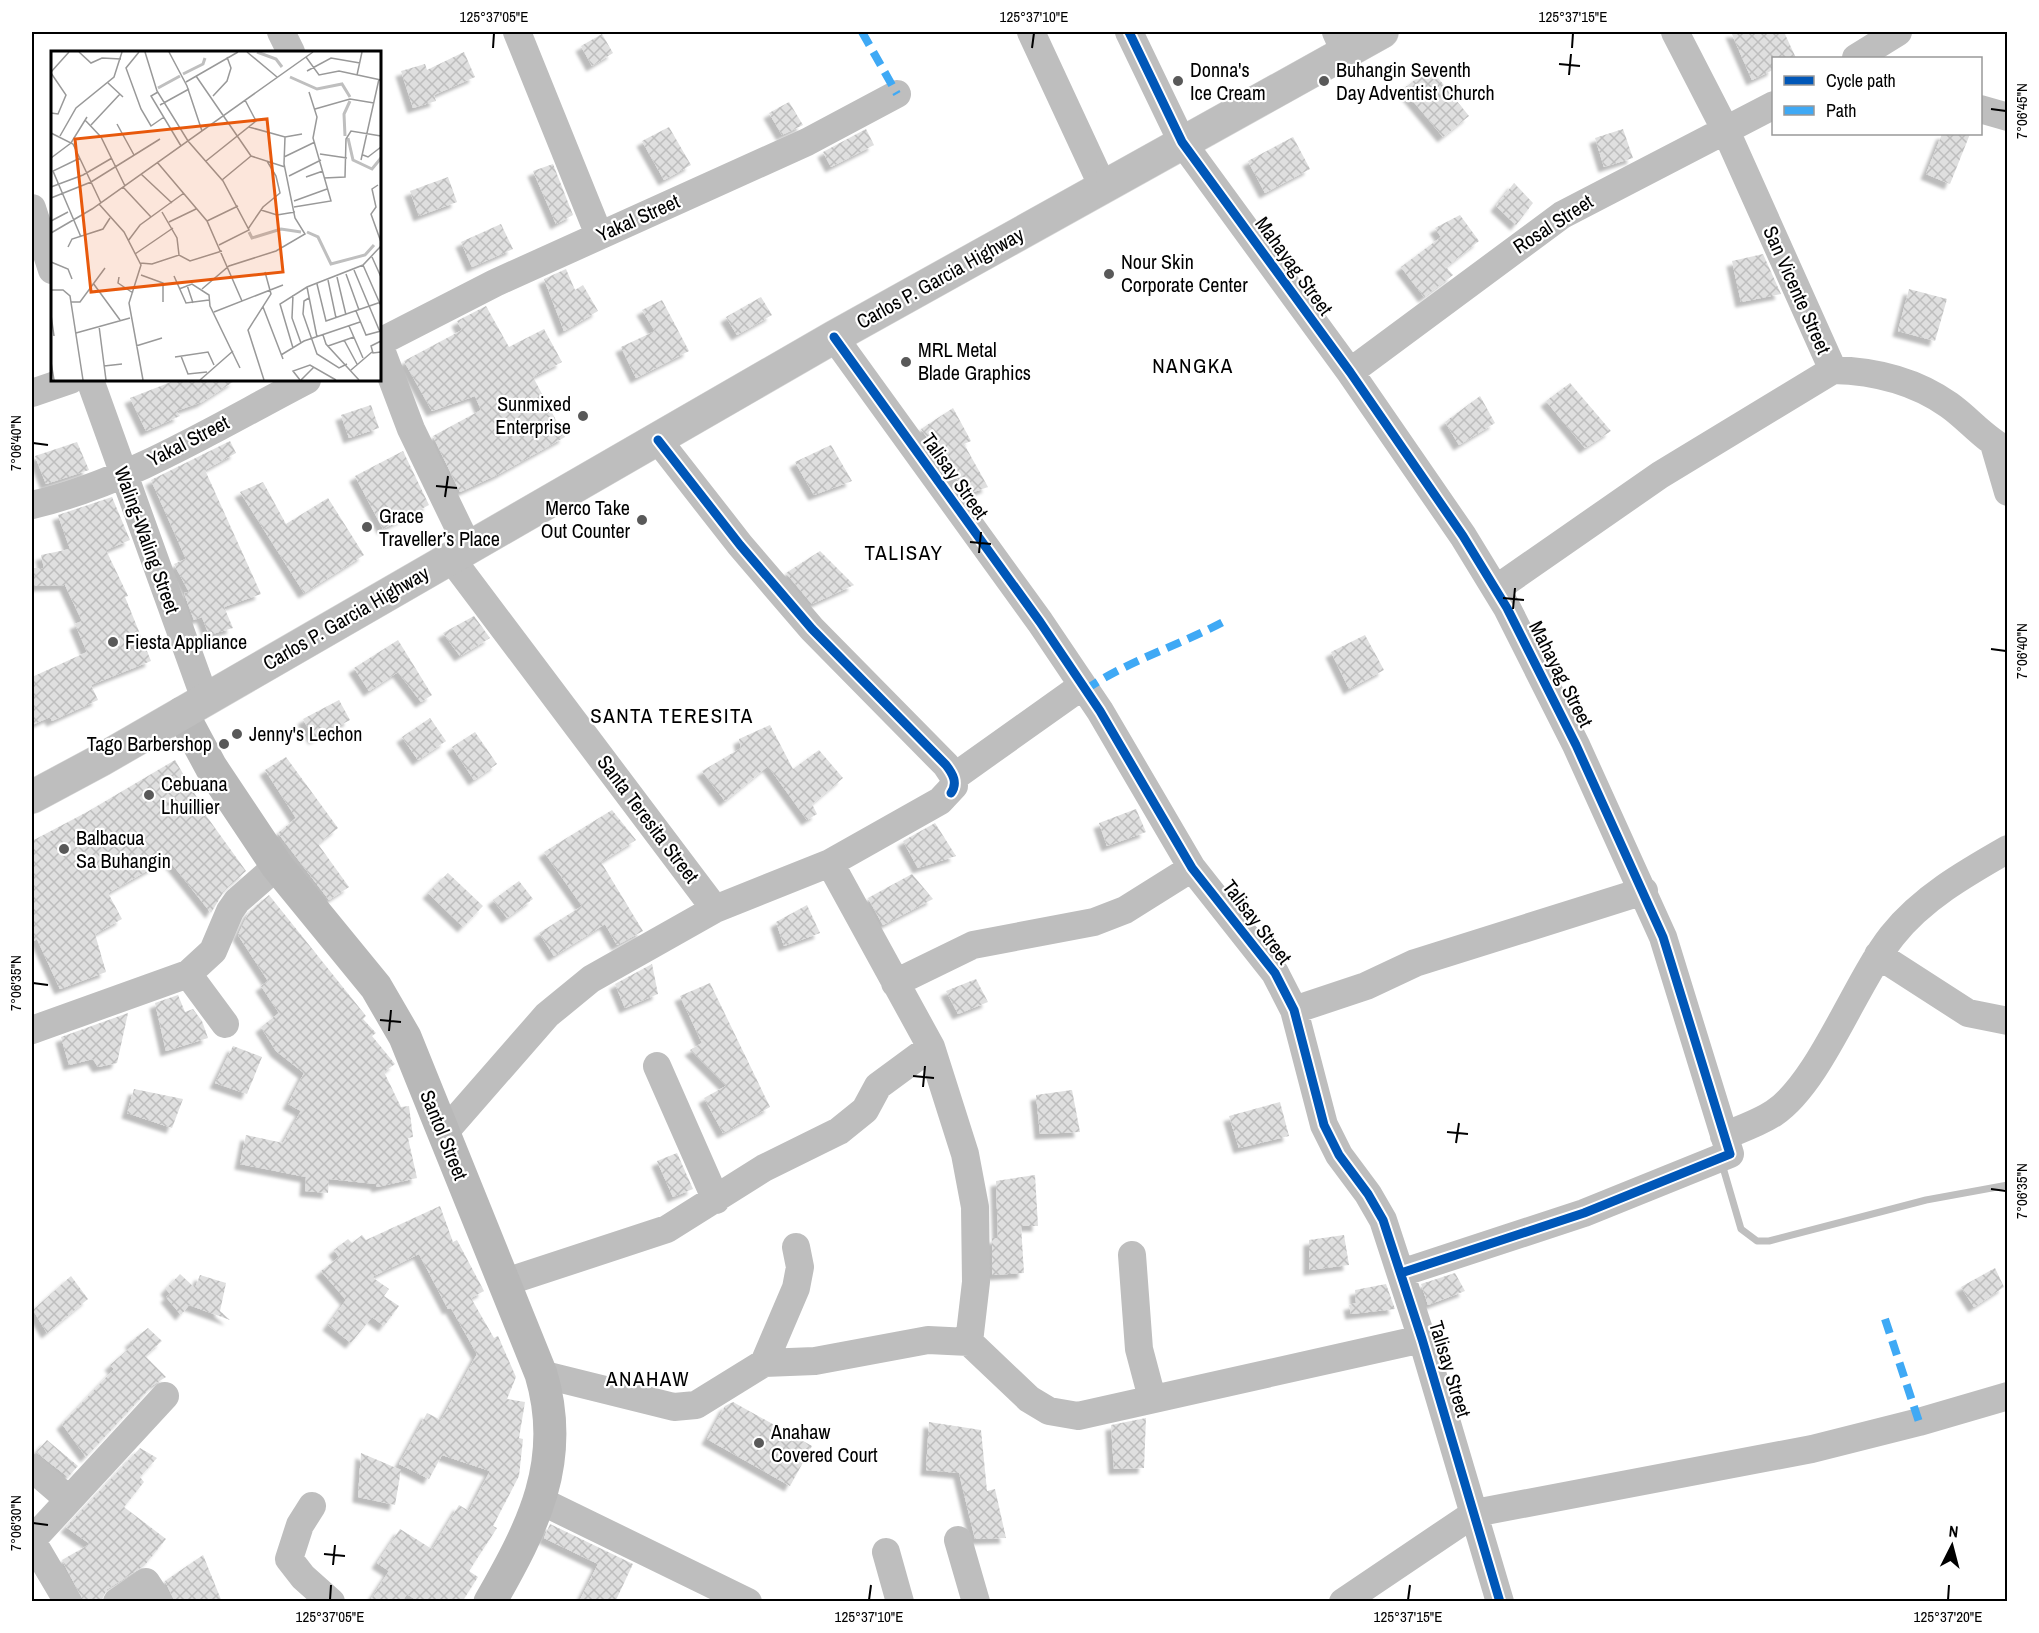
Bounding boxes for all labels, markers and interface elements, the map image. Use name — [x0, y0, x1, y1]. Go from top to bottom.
text: 125°37'05"E — [460, 6, 528, 27]
text: 125°37'10"E — [1000, 6, 1068, 27]
text: 125°37'15"E — [1539, 6, 1607, 27]
inset map — [51, 51, 381, 381]
place label: Donna's Ice Cream — [1190, 56, 1266, 106]
place label: Buhangin Seventh Day Adventist Church — [1336, 56, 1495, 106]
legend — [1772, 57, 1982, 135]
text: Cycle path — [1826, 68, 1896, 93]
marker: Donna's Ice Cream — [1171, 74, 1185, 88]
marker: Buhangin Seventh Day Adventist Church — [1317, 74, 1331, 88]
text: 7°06'45"N — [2011, 83, 2032, 139]
text: Path — [1826, 98, 1856, 123]
street label: Yakal Street — [592, 187, 684, 248]
street label: Rosal Street — [1508, 187, 1598, 259]
street label: Mahayag Street — [1249, 211, 1340, 321]
street label: Carlos P. Garcia Highway — [851, 220, 1029, 335]
street label: San Vicente Street — [1757, 222, 1838, 358]
place label: Nour Skin Corporate Center — [1121, 248, 1248, 298]
marker: Nour Skin Corporate Center — [1102, 267, 1116, 281]
place label: MRL Metal Blade Graphics — [918, 336, 1031, 386]
district label: NANGKA — [1152, 351, 1234, 380]
marker: MRL Metal Blade Graphics — [899, 355, 913, 369]
place label: Sunmixed Enterprise — [495, 390, 571, 440]
street label: Yakal Street — [142, 408, 234, 473]
marker: Sunmixed Enterprise — [576, 409, 590, 423]
text: 7°06'40"N — [5, 415, 26, 471]
street label: Talisay Street — [916, 427, 995, 525]
street label: Waling-Waling Street — [108, 463, 187, 618]
place label: Merco Take Out Counter — [541, 494, 631, 544]
place label: Grace Traveller’s Place — [379, 502, 500, 552]
marker: Merco Take Out Counter — [635, 513, 649, 527]
marker: Grace Traveller’s Place — [360, 520, 374, 534]
district label: TALISAY — [865, 538, 943, 567]
street label: Carlos P. Garcia Highway — [258, 559, 434, 676]
street label: Mahayag Street — [1523, 616, 1600, 732]
text: 7°06'40"N — [2011, 623, 2032, 679]
place label: Fiesta Appliance — [125, 628, 247, 655]
marker: Fiesta Appliance — [106, 635, 120, 649]
district label: SANTA TERESITA — [590, 701, 754, 730]
place label: Jenny's Lechon — [249, 720, 362, 747]
marker: Jenny's Lechon — [230, 727, 244, 741]
place label: Tago Barbershop — [87, 730, 212, 757]
marker: Tago Barbershop — [217, 737, 231, 751]
street label: Santa Teresita Street — [591, 749, 706, 889]
place label: Cebuana Lhuillier — [161, 770, 228, 820]
marker: Cebuana Lhuillier — [142, 788, 156, 802]
place label: Balbacua Sa Buhangin — [76, 824, 171, 874]
marker: Balbacua Sa Buhangin — [57, 842, 71, 856]
street label: Talisay Street — [1217, 874, 1298, 970]
text: 7°06'35"N — [5, 955, 26, 1011]
street label: Santol Street — [414, 1086, 475, 1184]
text: 7°06'35"N — [2011, 1163, 2032, 1219]
street label: Talisay Street — [1423, 1317, 1478, 1421]
district label: ANAHAW — [605, 1364, 690, 1393]
place label: Anahaw Covered Court — [770, 1418, 878, 1468]
marker: Anahaw Covered Court — [752, 1436, 766, 1450]
text: 7°06'30"N — [5, 1495, 26, 1551]
north arrow — [1922, 1516, 1982, 1576]
text: N — [1948, 1520, 1959, 1543]
text: 125°37'05"E — [296, 1606, 364, 1627]
text: 125°37'10"E — [835, 1606, 903, 1627]
text: 125°37'15"E — [1374, 1606, 1442, 1627]
text: 125°37'20"E — [1914, 1606, 1982, 1627]

